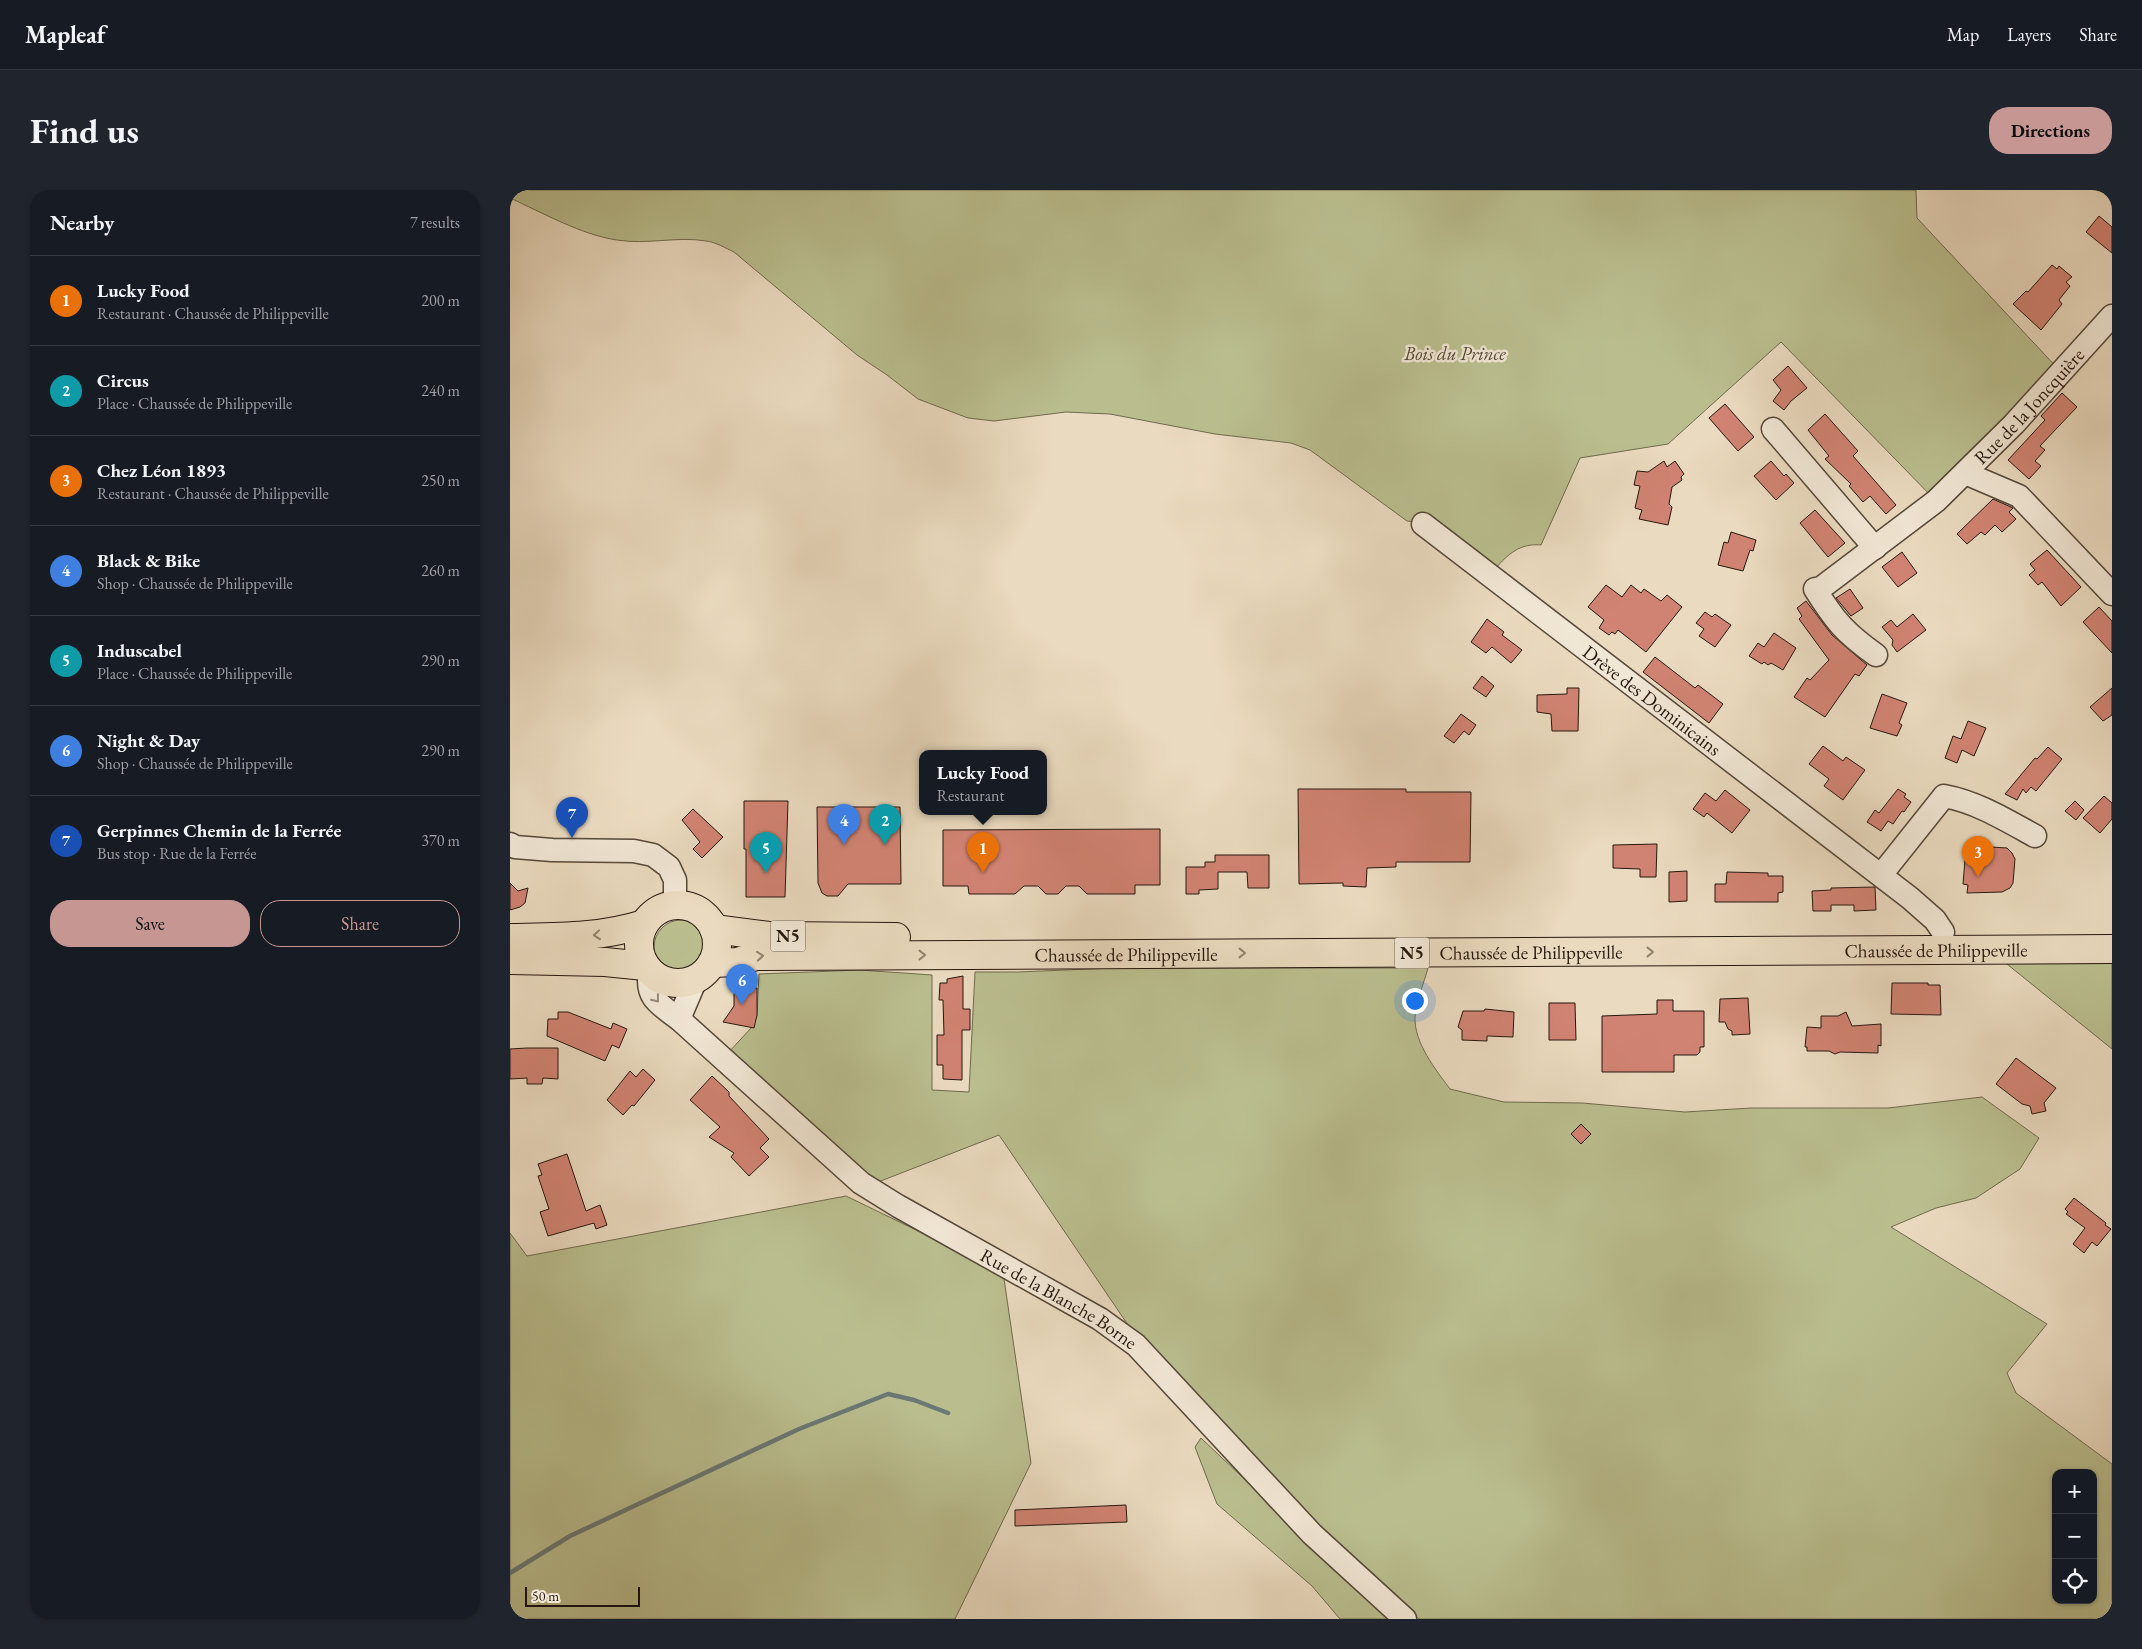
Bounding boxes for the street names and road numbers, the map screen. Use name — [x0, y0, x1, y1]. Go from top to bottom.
street label: Rue de la Joncquière — [1969, 343, 2090, 470]
street label: Drève des Dominicains — [1578, 639, 1726, 761]
road number: N5 — [770, 920, 806, 951]
street label: Chaussée de Philippeville — [1844, 937, 2028, 963]
road number: N5 — [1394, 938, 1430, 968]
street label: Chaussée de Philippeville — [1439, 940, 1623, 965]
street label: Chaussée de Philippeville — [1034, 942, 1218, 968]
street label: Rue de la Blanche Borne — [976, 1243, 1142, 1355]

